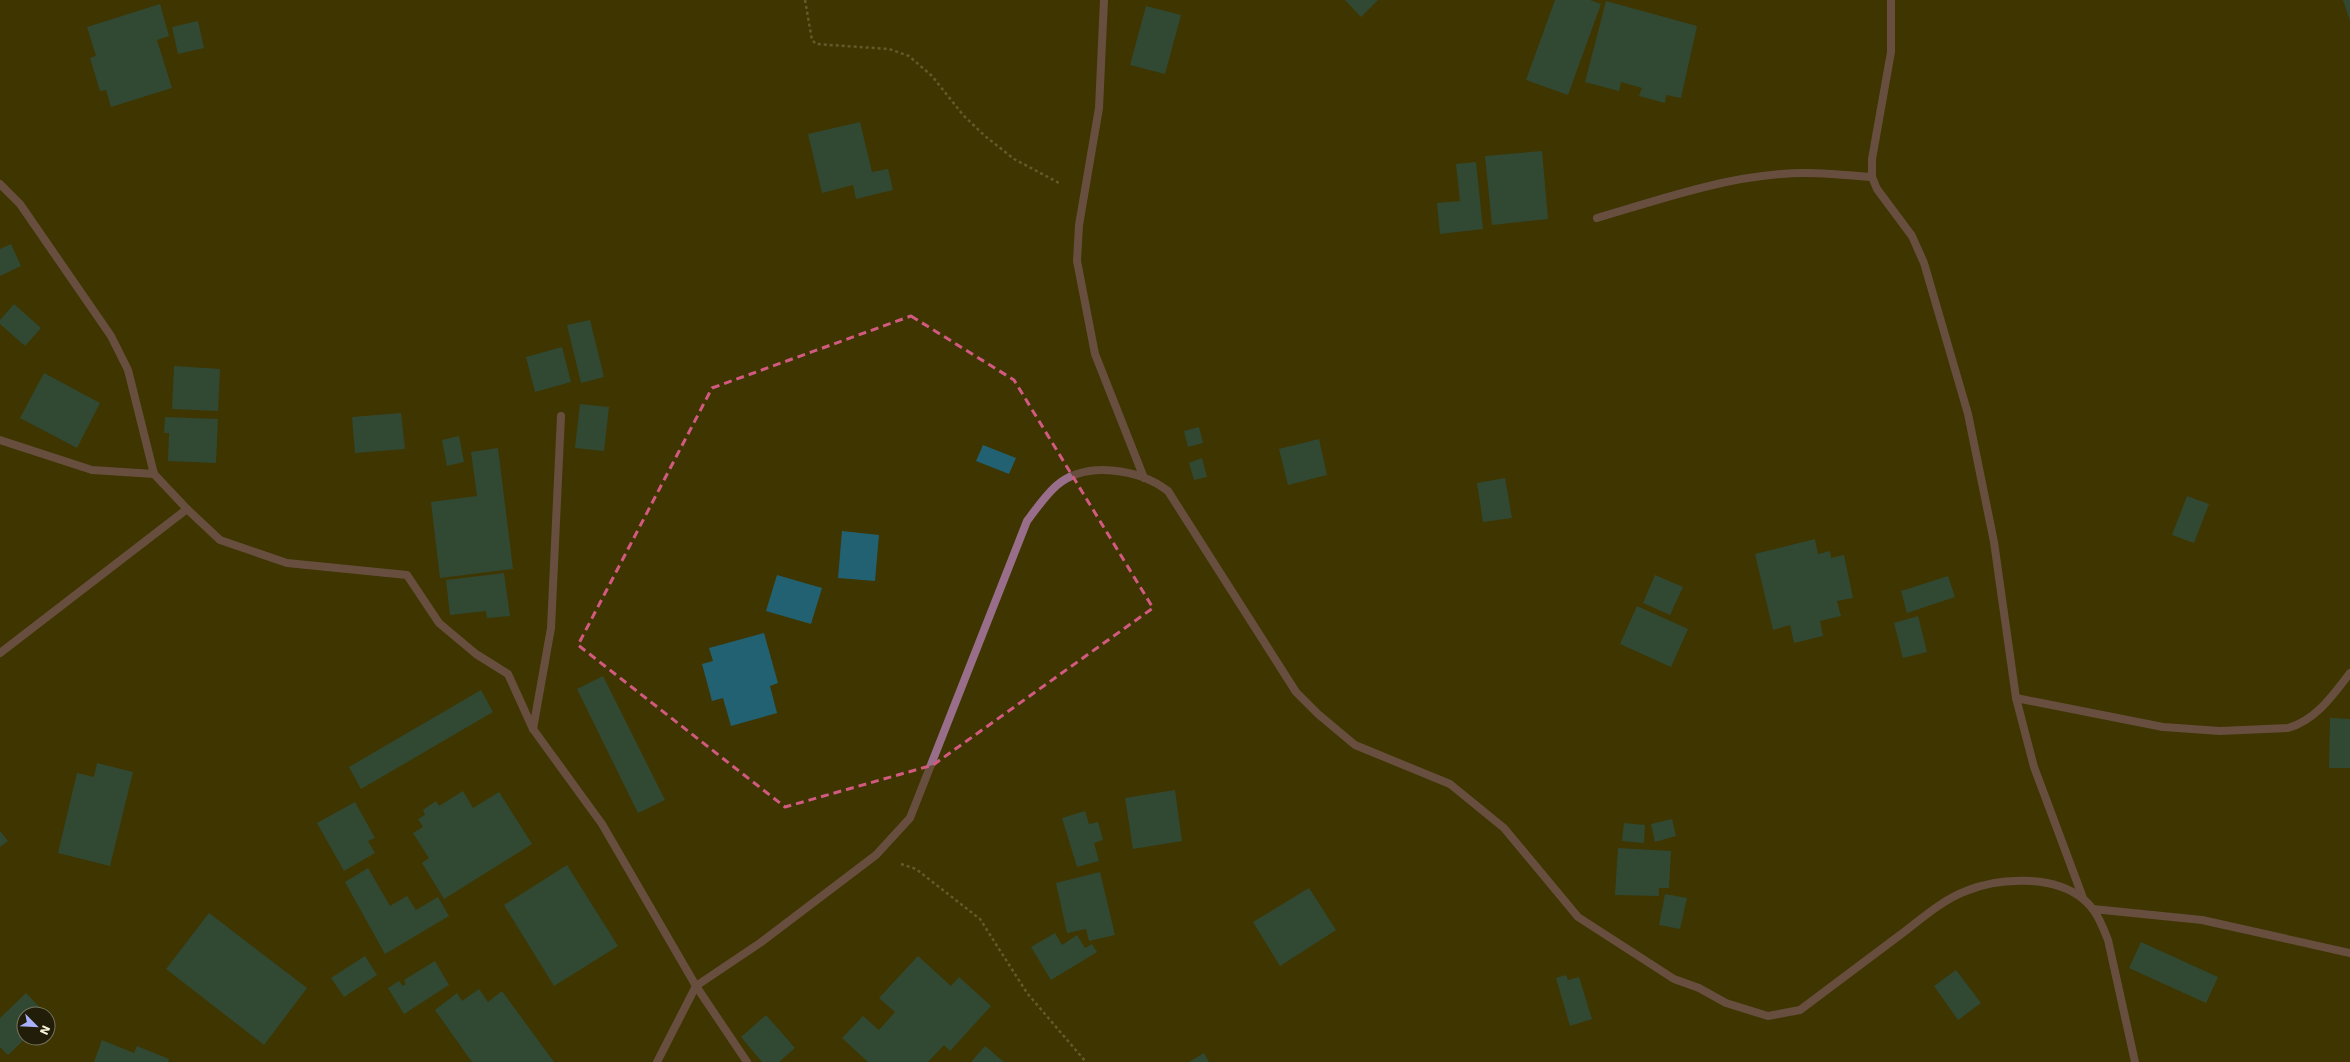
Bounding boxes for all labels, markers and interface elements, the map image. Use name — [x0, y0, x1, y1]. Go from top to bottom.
north arrow — [16, 1006, 56, 1046]
text: N — [37, 1023, 52, 1037]

